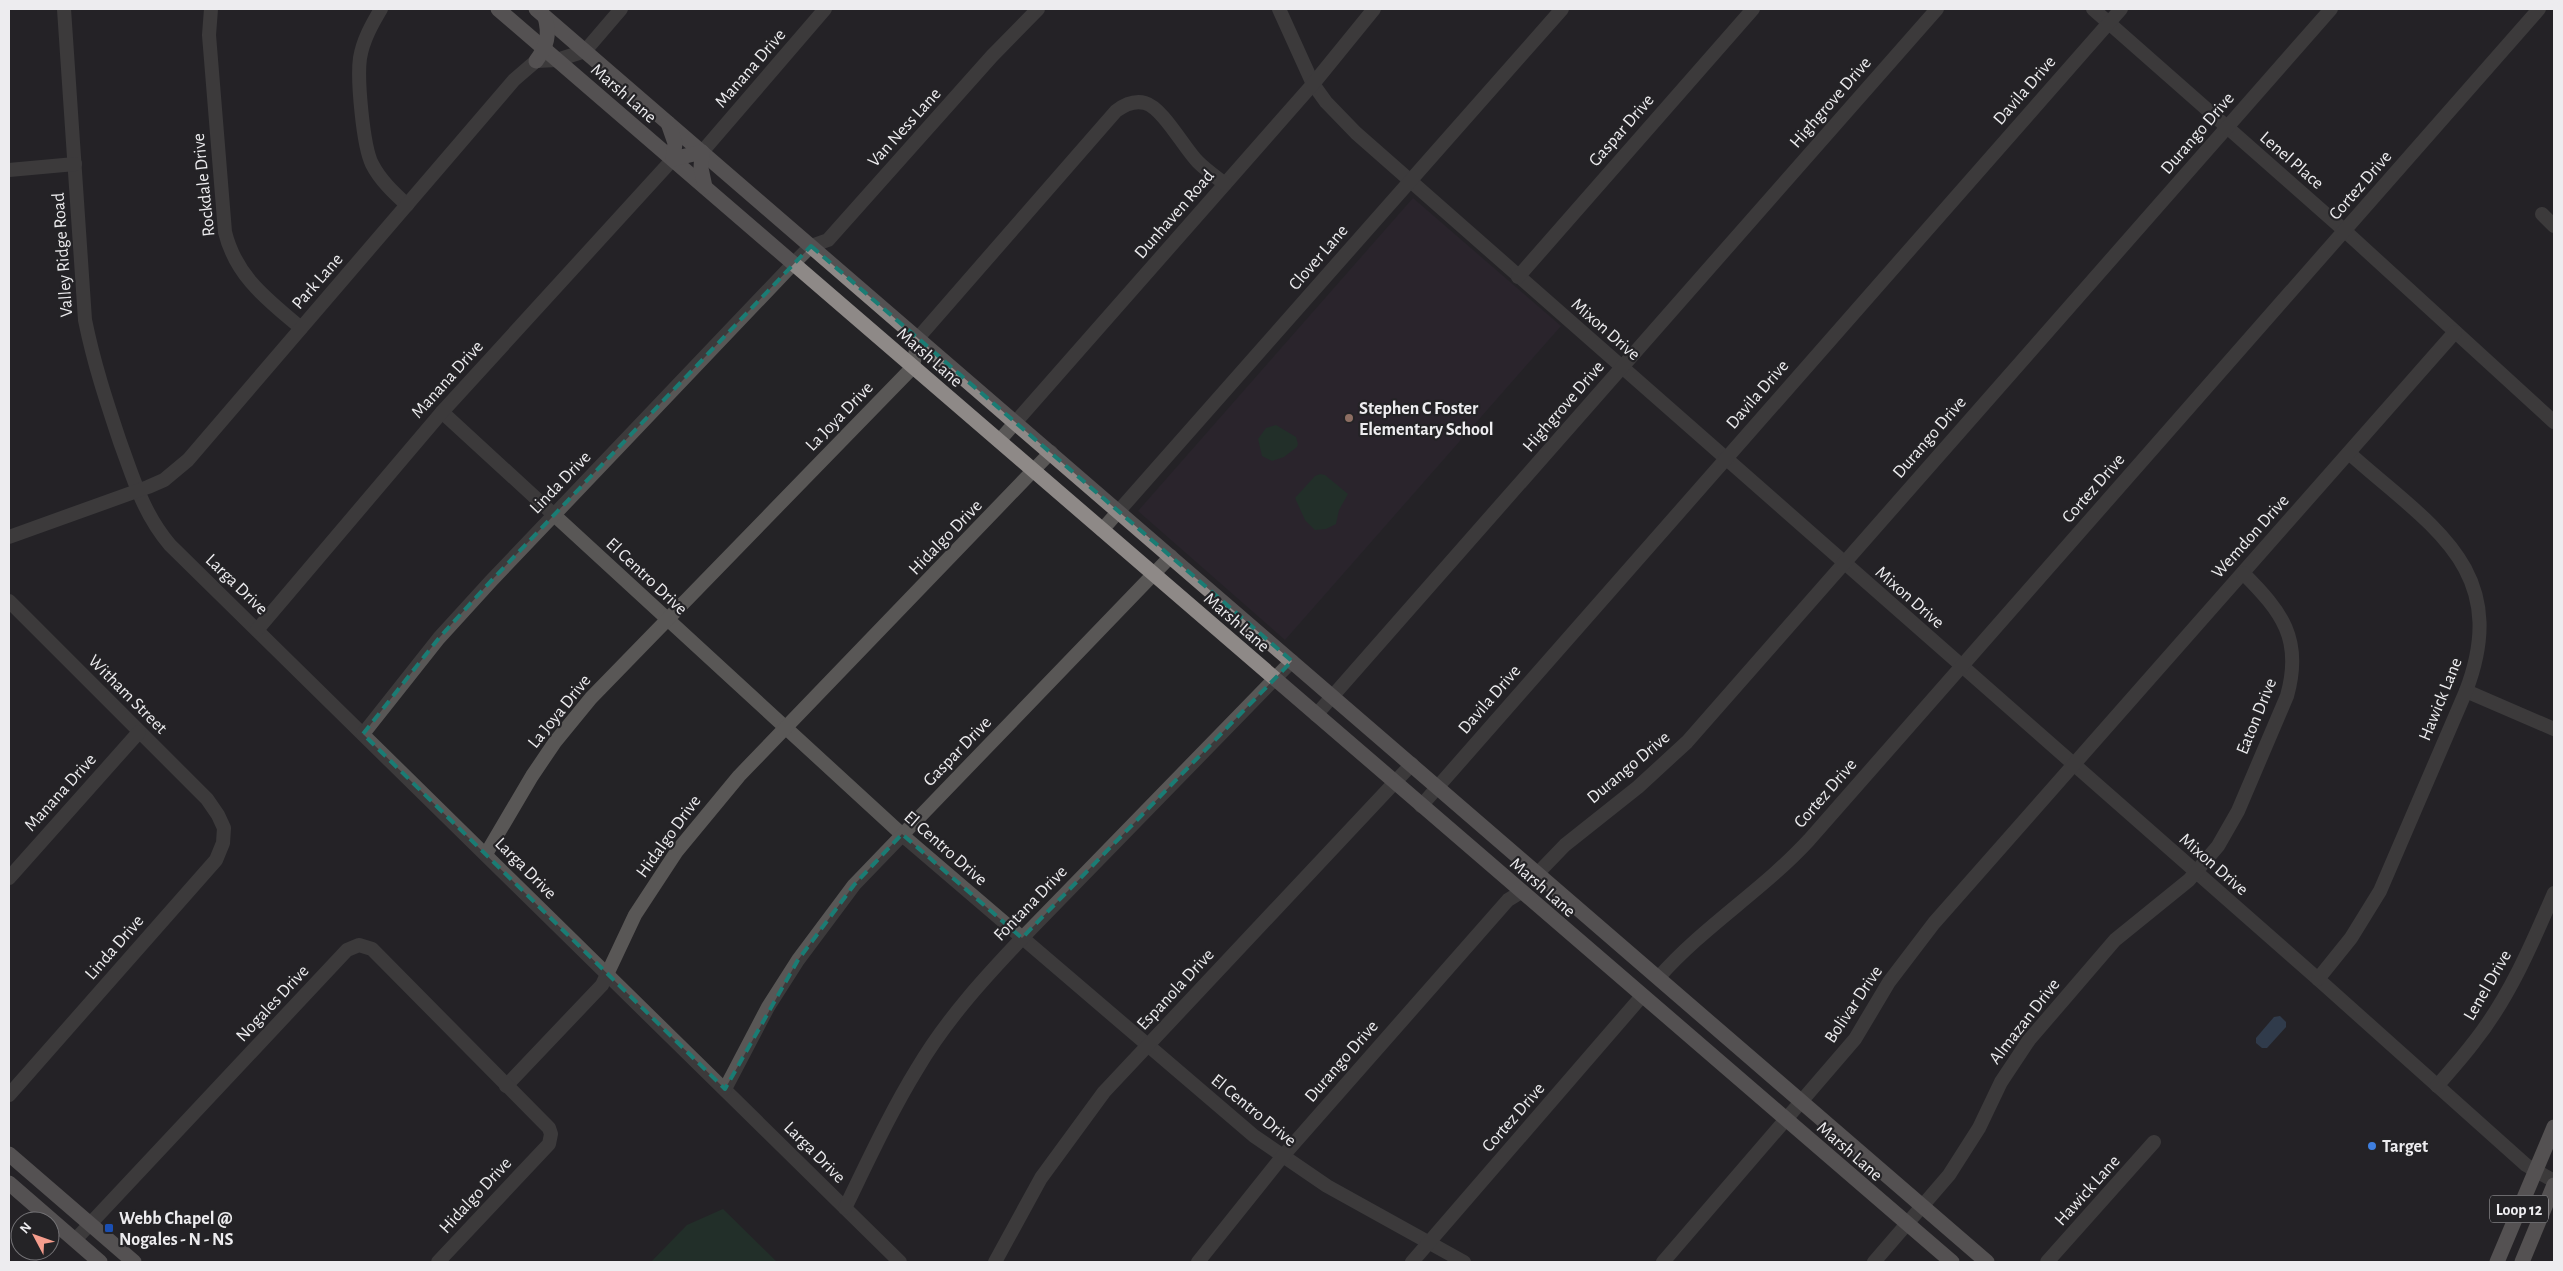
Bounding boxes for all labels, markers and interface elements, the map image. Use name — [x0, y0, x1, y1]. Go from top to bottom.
street label: Manana Drive — [712, 26, 790, 111]
street label: Davila Drive — [1990, 53, 2059, 129]
street label: Highgrove Drive — [1787, 54, 1875, 152]
street label: Marsh Lane — [587, 61, 660, 127]
street label: Van Ness Lane — [865, 85, 945, 171]
street label: Durango Drive — [2158, 89, 2238, 178]
street label: Gaspar Drive — [1586, 91, 1658, 170]
street label: Lenel Place — [2256, 128, 2327, 193]
street label: Rockdale Drive — [190, 132, 218, 237]
street label: Cortez Drive — [2326, 148, 2395, 224]
street label: Dunhaven Road — [1132, 167, 1218, 262]
street label: Valley Ridge Road — [50, 192, 76, 318]
street label: Clover Lane — [1286, 222, 1352, 294]
street label: Park Lane — [289, 250, 347, 313]
street label: Mixon Drive — [1568, 295, 1643, 364]
street label: Marsh Lane — [893, 325, 966, 391]
street label: Manana Drive — [408, 337, 487, 422]
street label: Davila Drive — [1723, 357, 1792, 433]
street label: Highgrove Drive — [1520, 358, 1608, 456]
street label: La Joya Drive — [802, 379, 877, 455]
street label: Durango Drive — [1890, 393, 1970, 482]
place label: Stephen C Foster Elementary School — [1359, 400, 1494, 439]
marker: Stephen C Foster Elementary School — [1343, 412, 1355, 424]
street label: Linda Drive — [527, 448, 595, 517]
street label: Cortez Drive — [2059, 451, 2128, 527]
street label: Wemdon Drive — [2209, 491, 2293, 582]
street label: Hidalgo Drive — [906, 497, 986, 579]
street label: El Centro Drive — [602, 535, 690, 619]
street label: Larga Drive — [202, 551, 271, 619]
street label: Mixon Drive — [1872, 563, 1947, 632]
street label: Marsh Lane — [1200, 590, 1273, 656]
street label: Witham Street — [84, 652, 170, 738]
street label: Hawick Lane — [2416, 655, 2466, 743]
street label: Davila Drive — [1455, 662, 1524, 738]
street label: La Joya Drive — [525, 671, 595, 752]
street label: Eaton Drive — [2234, 676, 2280, 757]
street label: Gaspar Drive — [920, 713, 995, 790]
street label: Durango Drive — [1584, 728, 1673, 807]
street label: Manana Drive — [21, 750, 100, 835]
street label: Cortez Drive — [1791, 756, 1860, 832]
street label: Hidalgo Drive — [633, 792, 705, 881]
street label: El Centro Drive — [900, 808, 990, 889]
street label: Mixon Drive — [2176, 830, 2251, 899]
street label: Larga Drive — [491, 835, 559, 903]
street label: Marsh Lane — [1506, 855, 1579, 921]
street label: Fontana Drive — [991, 863, 1071, 945]
street label: Linda Drive — [82, 912, 148, 983]
street label: Espanola Drive — [1134, 946, 1218, 1034]
street label: Lenel Drive — [2461, 947, 2515, 1024]
street label: Nogales Drive — [233, 962, 313, 1045]
street label: Bolivar Drive — [1822, 963, 1886, 1046]
street label: Almazan Drive — [1986, 976, 2064, 1068]
street label: Durango Drive — [1302, 1017, 1382, 1106]
street label: El Centro Drive — [1208, 1071, 1299, 1150]
street label: Cortez Drive — [1479, 1080, 1548, 1156]
street label: Larga Drive — [780, 1119, 848, 1187]
street label: Marsh Lane — [1813, 1119, 1886, 1185]
place label: Target — [2382, 1138, 2428, 1156]
marker: Target — [2366, 1140, 2378, 1152]
street label: Hawick Lane — [2052, 1152, 2124, 1229]
street label: Hidalgo Drive — [436, 1154, 515, 1237]
road number: Loop 12 — [2490, 1196, 2548, 1222]
place label: Webb Chapel @ Nogales - N - NS — [119, 1210, 233, 1249]
north arrow — [10, 1211, 60, 1261]
text: N — [17, 1220, 34, 1236]
marker: Webb Chapel @ Nogales - N - NS — [103, 1222, 115, 1234]

